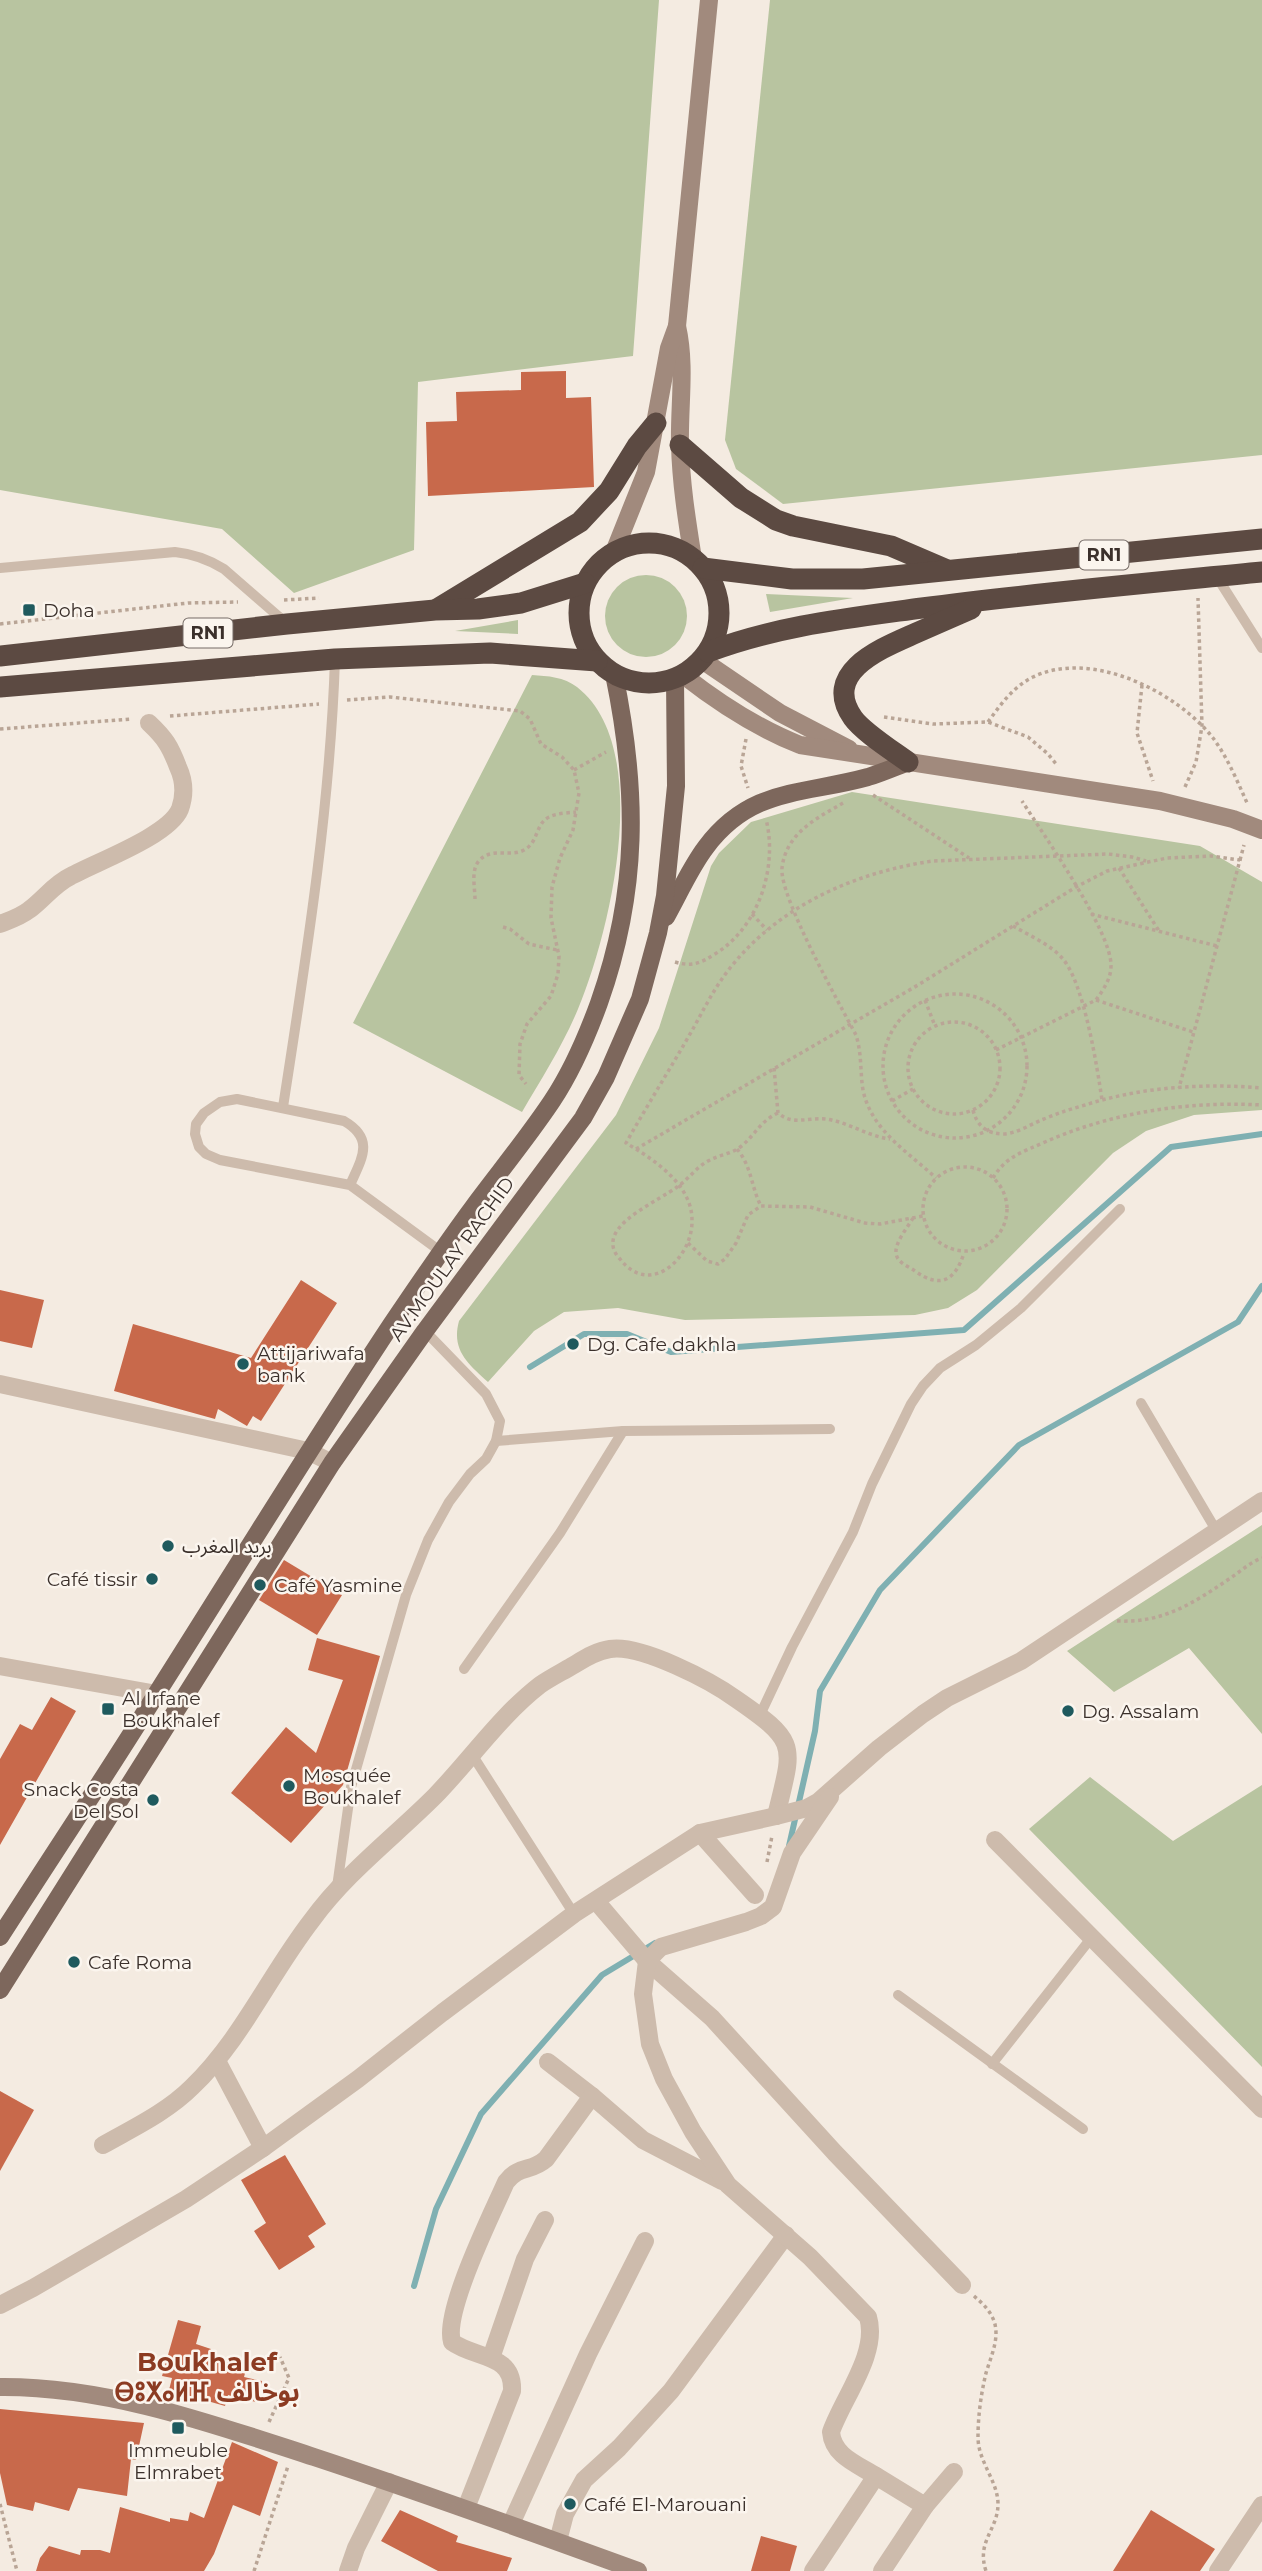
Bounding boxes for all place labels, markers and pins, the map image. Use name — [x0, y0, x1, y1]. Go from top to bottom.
place label: Doha — [43, 599, 95, 622]
marker: Doha — [21, 602, 37, 618]
place label: Dg. Cafe dakhla — [587, 1333, 737, 1356]
marker: Dg. Cafe dakhla — [565, 1336, 581, 1352]
place label: Attijariwafa bank — [257, 1342, 365, 1387]
marker: Attijariwafa bank — [235, 1356, 251, 1372]
place label: بريد المغرب — [182, 1535, 272, 1558]
marker: بريد المغرب — [160, 1538, 176, 1554]
place label: Café tissir — [47, 1568, 138, 1591]
marker: Café tissir — [144, 1571, 160, 1587]
place label: Café Yasmine — [274, 1574, 402, 1597]
marker: Café Yasmine — [252, 1577, 268, 1593]
place label: Al Irfane Boukhalef — [122, 1687, 221, 1732]
place label: Dg. Assalam — [1082, 1700, 1199, 1723]
marker: Al Irfane Boukhalef — [100, 1701, 116, 1717]
marker: Dg. Assalam — [1060, 1703, 1076, 1719]
place label: Mosquée Boukhalef — [303, 1764, 402, 1809]
place label: Snack Costa Del Sol — [24, 1778, 139, 1823]
marker: Mosquée Boukhalef — [281, 1778, 297, 1794]
marker: Snack Costa Del Sol — [145, 1792, 161, 1808]
place label: Cafe Roma — [88, 1951, 192, 1974]
marker: Cafe Roma — [66, 1954, 82, 1970]
marker: Immeuble Elmrabet — [170, 2420, 186, 2436]
place label: Immeuble Elmrabet — [128, 2439, 228, 2484]
place label: Café El-Marouani — [584, 2493, 747, 2516]
marker: Café El-Marouani — [562, 2496, 578, 2512]

